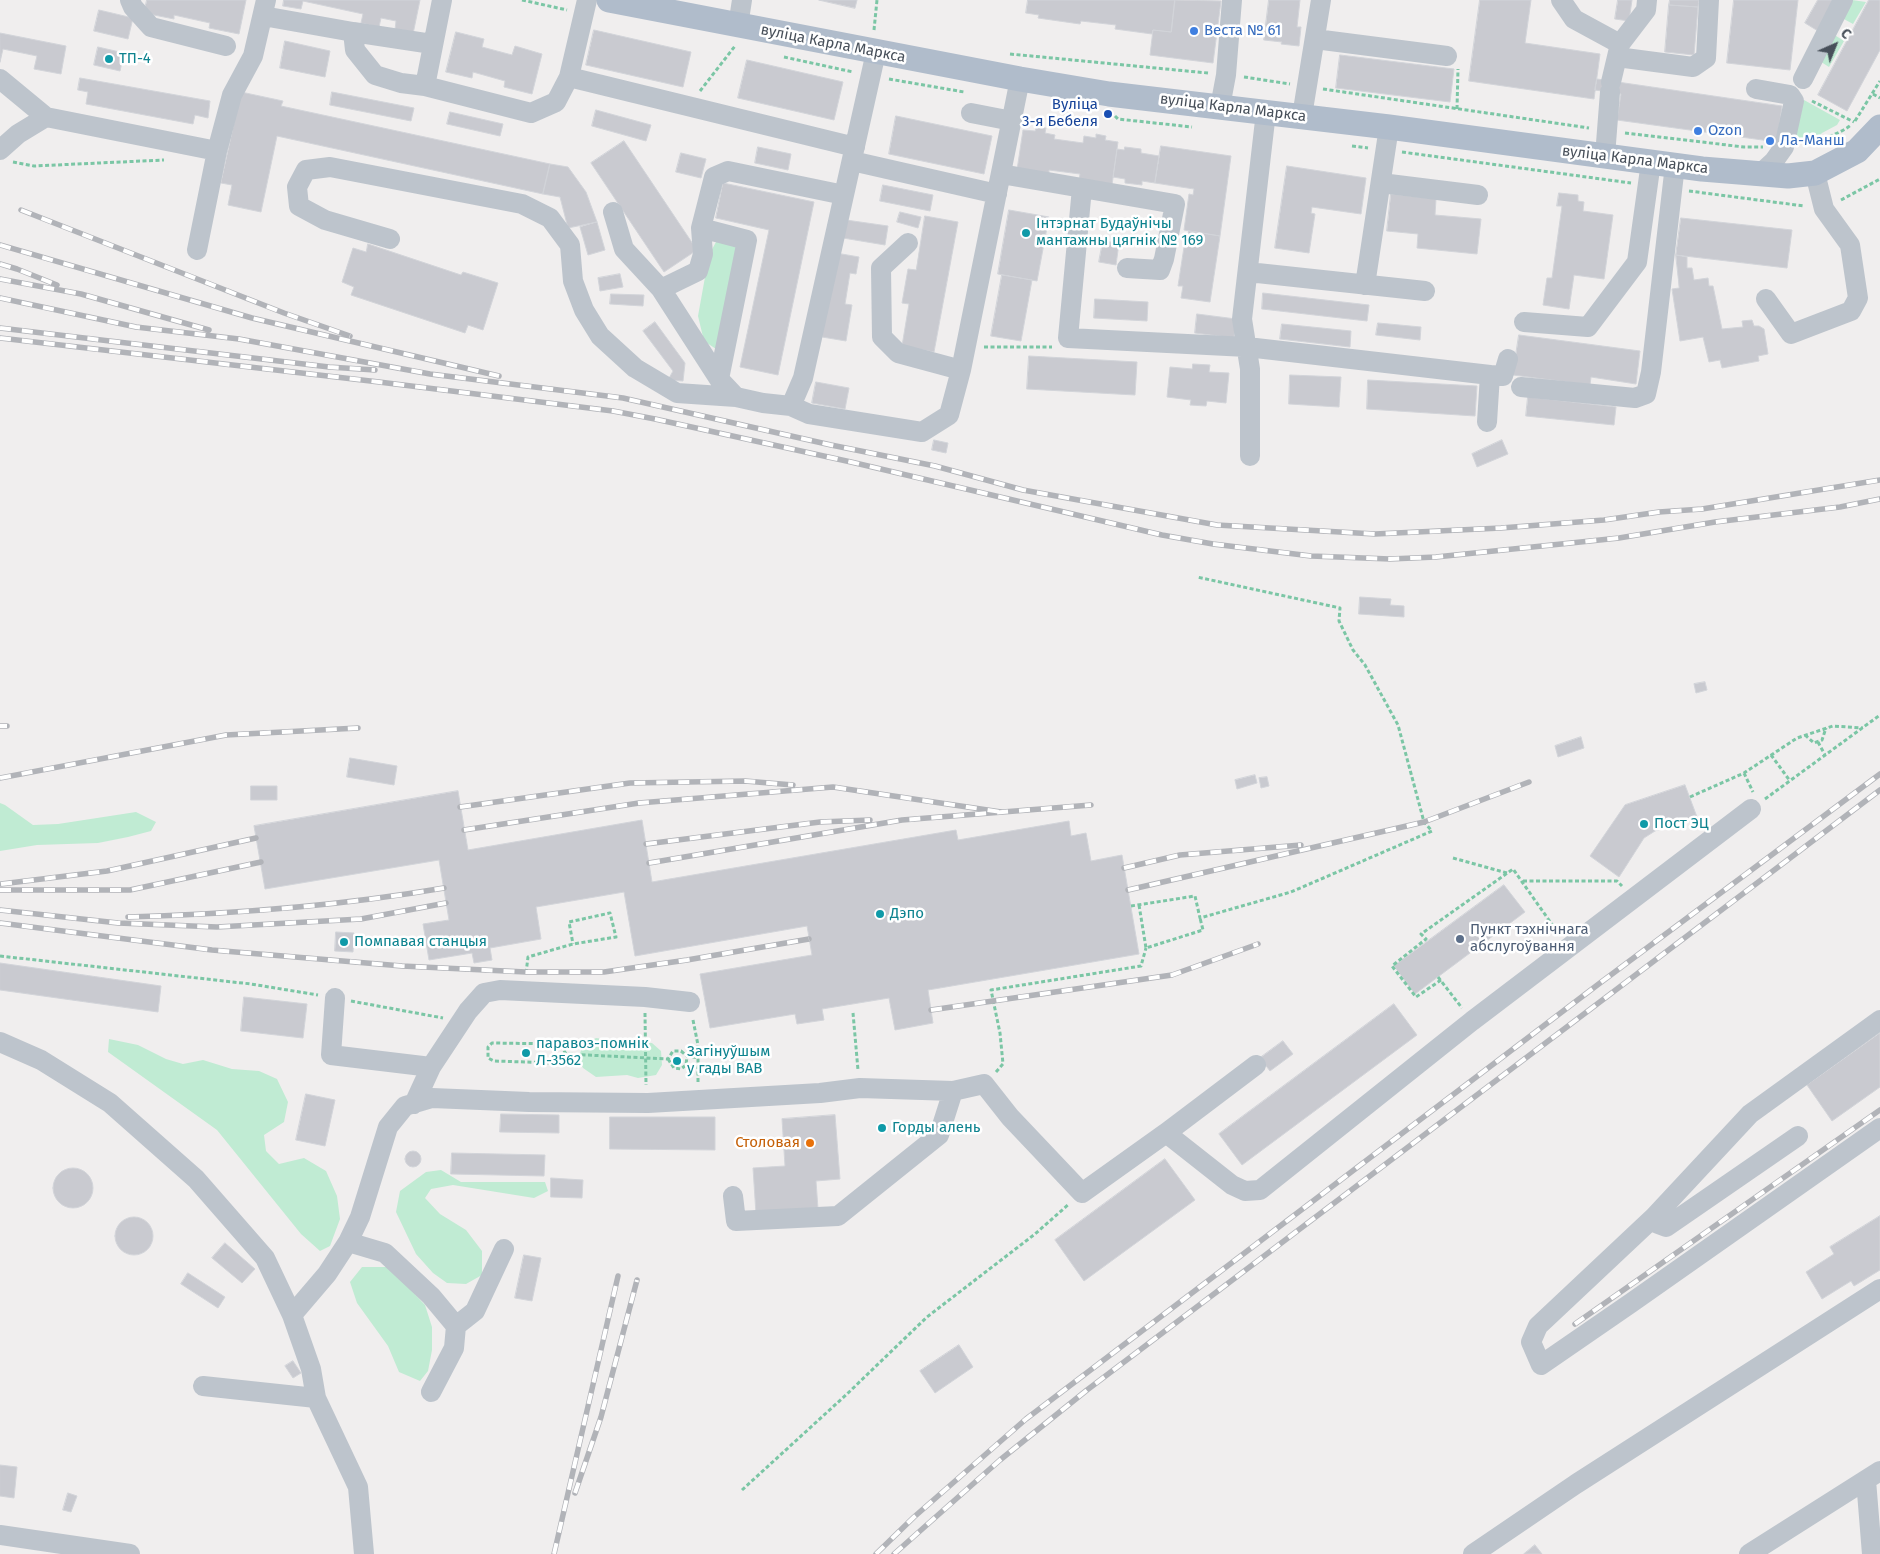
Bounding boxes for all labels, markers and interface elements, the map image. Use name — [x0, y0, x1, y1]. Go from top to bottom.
north arrow — [1810, 20, 1860, 70]
street label: вуліца Карла Маркса — [759, 21, 907, 67]
place label: Веста № 61 — [1204, 22, 1281, 40]
marker: Веста № 61 — [1188, 25, 1200, 37]
text: С — [1837, 25, 1855, 43]
place label: ТП-4 — [119, 50, 151, 68]
marker: ТП-4 — [103, 53, 115, 65]
street label: вуліца Карла Маркса — [1159, 90, 1307, 126]
place label: Вуліца 3-я Бебеля — [1022, 96, 1098, 131]
marker: Вуліца 3-я Бебеля — [1102, 108, 1114, 120]
place label: Ozon — [1708, 122, 1742, 140]
marker: Ozon — [1692, 125, 1704, 137]
place label: Ла-Манш — [1780, 132, 1845, 150]
marker: Ла-Манш — [1764, 135, 1776, 147]
street label: вуліца Карла Маркса — [1561, 142, 1709, 178]
place label: Інтэрнат Будаўнічы мантажны цягнік № 169 — [1036, 215, 1203, 250]
marker: Інтэрнат Будаўнічы мантажны цягнік № 169 — [1020, 227, 1032, 239]
place label: Пост ЭЦ — [1654, 815, 1709, 833]
marker: Пост ЭЦ — [1638, 818, 1650, 830]
place label: Дэпо — [890, 905, 924, 923]
marker: Дэпо — [874, 908, 886, 920]
place label: Пункт тэхнічнага абслугоўвання — [1470, 921, 1589, 956]
place label: Помпавая станцыя — [354, 933, 487, 951]
marker: Пункт тэхнічнага абслугоўвання — [1454, 933, 1466, 945]
marker: Помпавая станцыя — [338, 936, 350, 948]
place label: паравоз-помнік Л-3562 — [536, 1035, 649, 1070]
place label: Загінуўшым у гады ВАВ — [687, 1043, 770, 1078]
marker: паравоз-помнік Л-3562 — [520, 1047, 532, 1059]
marker: Загінуўшым у гады ВАВ — [671, 1055, 683, 1067]
place label: Горды алень — [892, 1119, 981, 1137]
marker: Горды алень — [876, 1122, 888, 1134]
place label: Столовая — [735, 1134, 800, 1152]
marker: Столовая — [804, 1137, 816, 1149]

